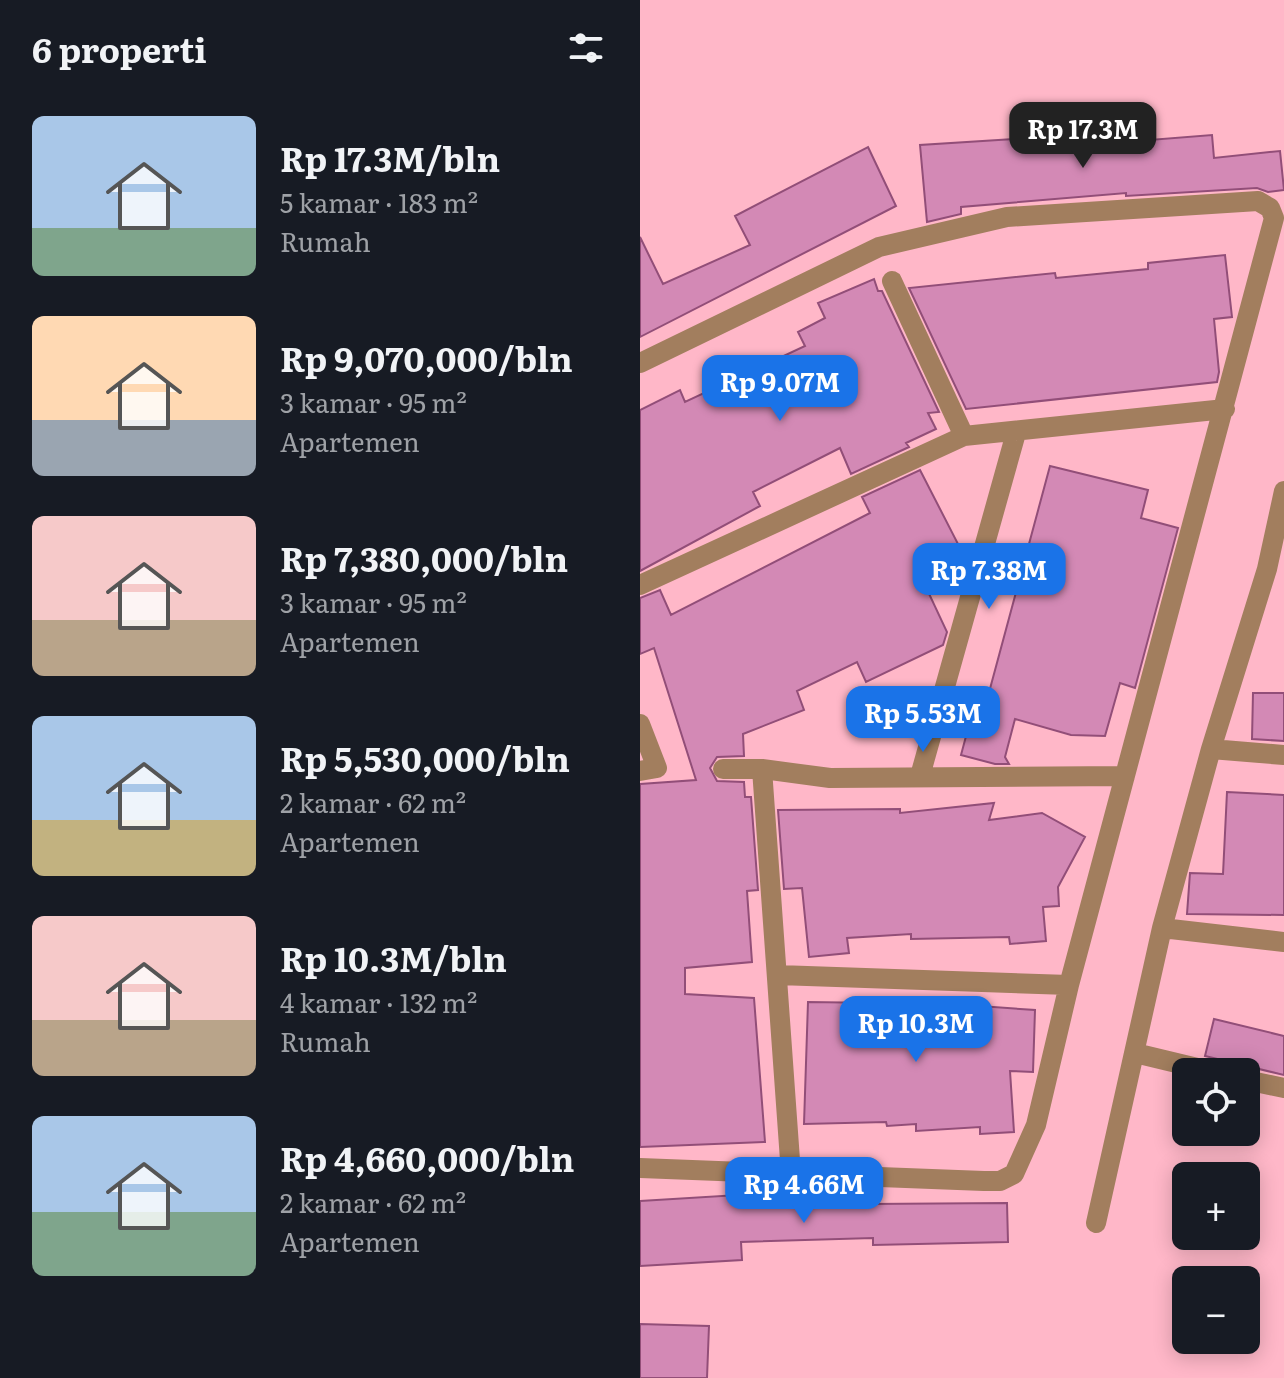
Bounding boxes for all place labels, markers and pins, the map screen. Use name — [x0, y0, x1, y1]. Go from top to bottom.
pin: Rp 17.3M — [1000, 102, 1166, 170]
pin: Rp 9.07M — [697, 355, 863, 423]
pin: Rp 7.38M — [906, 543, 1072, 611]
pin: Rp 5.53M — [840, 686, 1006, 754]
pin: Rp 10.3M — [833, 996, 999, 1064]
pin: Rp 4.66M — [721, 1157, 887, 1225]

